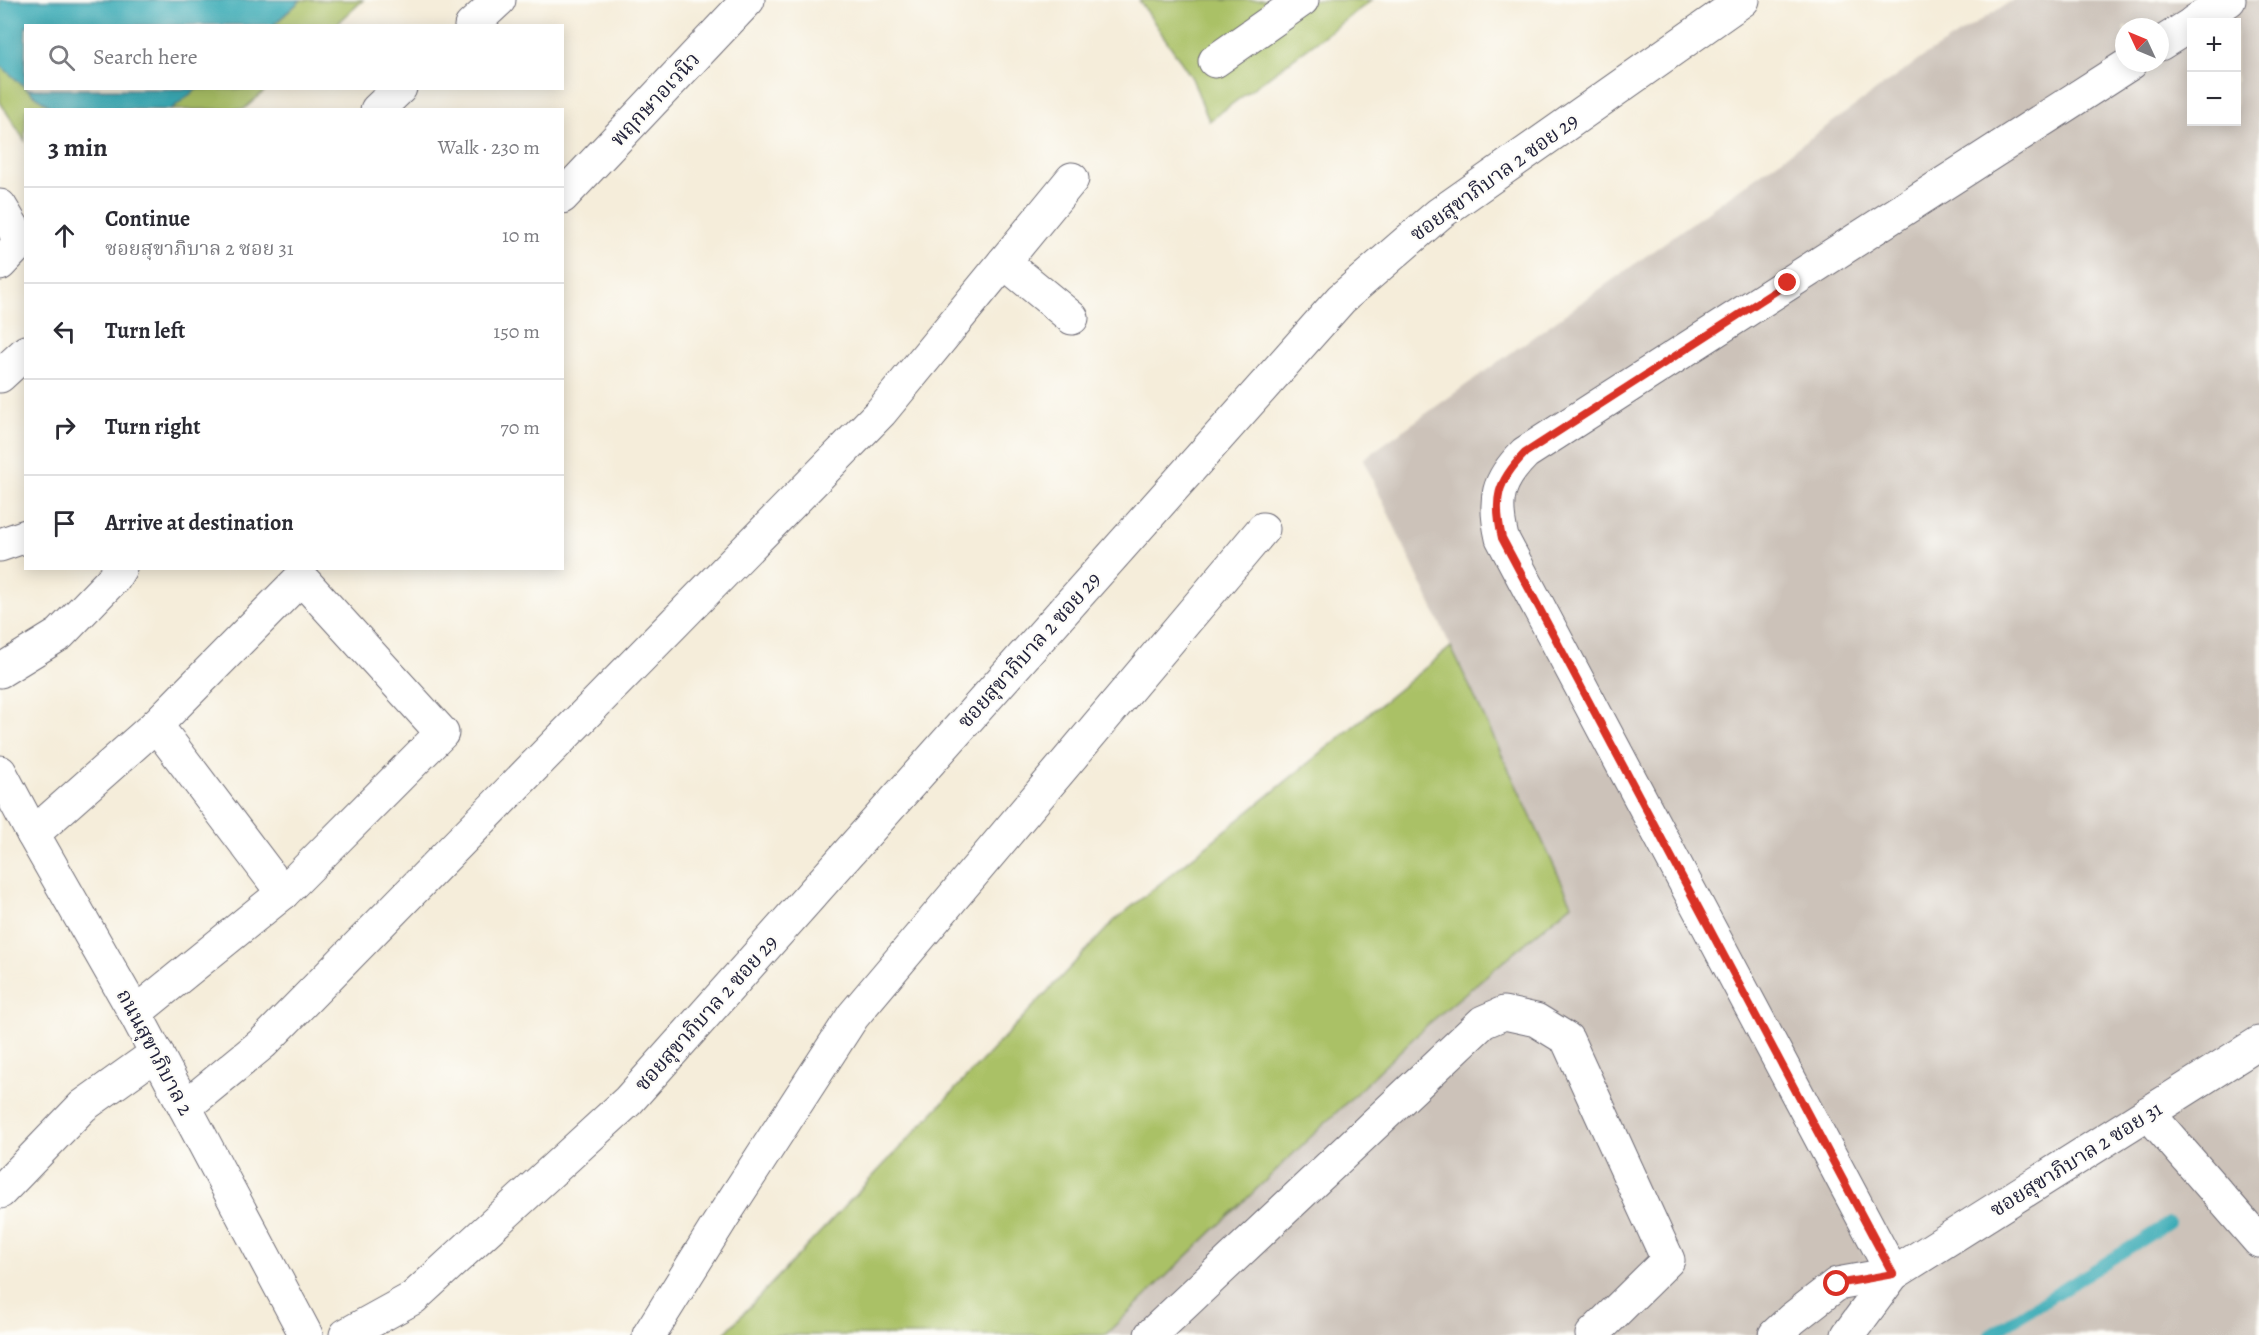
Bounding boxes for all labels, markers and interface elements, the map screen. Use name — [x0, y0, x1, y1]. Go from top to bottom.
north arrow — [2115, 18, 2169, 72]
map controls — [2187, 18, 2241, 126]
button: + — [2187, 18, 2241, 72]
search box — [24, 24, 564, 90]
icon: search — [45, 41, 78, 74]
text: Search here — [93, 42, 198, 72]
street label: พฤกษาอเวนิว — [604, 46, 706, 152]
button: − — [2187, 72, 2241, 126]
street label: ซอยสุขาภิบาล 2 ซอย 29 — [1404, 106, 1584, 248]
text: 3 min — [48, 130, 108, 165]
text: Walk · 230 m — [438, 134, 540, 161]
text: Continue — [105, 204, 190, 234]
icon: ahead — [48, 219, 81, 252]
text: 10 m — [502, 222, 540, 249]
text: ซอยสุขาภิบาล 2 ซอย 31 — [105, 235, 294, 262]
route end — [1774, 269, 1800, 295]
icon: left — [48, 315, 81, 348]
text: Turn left — [105, 316, 185, 346]
text: 150 m — [493, 318, 540, 345]
icon: right — [48, 411, 81, 444]
text: Turn right — [105, 412, 201, 442]
text: 70 m — [500, 414, 540, 441]
icon: arrive — [48, 507, 81, 540]
text: Arrive at destination — [105, 508, 294, 538]
street label: ซอยสุขาภิบาล 2 ซอย 29 — [951, 566, 1107, 734]
street label: ซอยสุขาภิบาล 2 ซอย 29 — [628, 929, 784, 1097]
street label: ถนนสุขาภิบาล 2 — [110, 984, 200, 1120]
street label: ซอยสุขาภิบาล 2 ซอย 31 — [1985, 1095, 2167, 1223]
route start — [1823, 1270, 1849, 1296]

